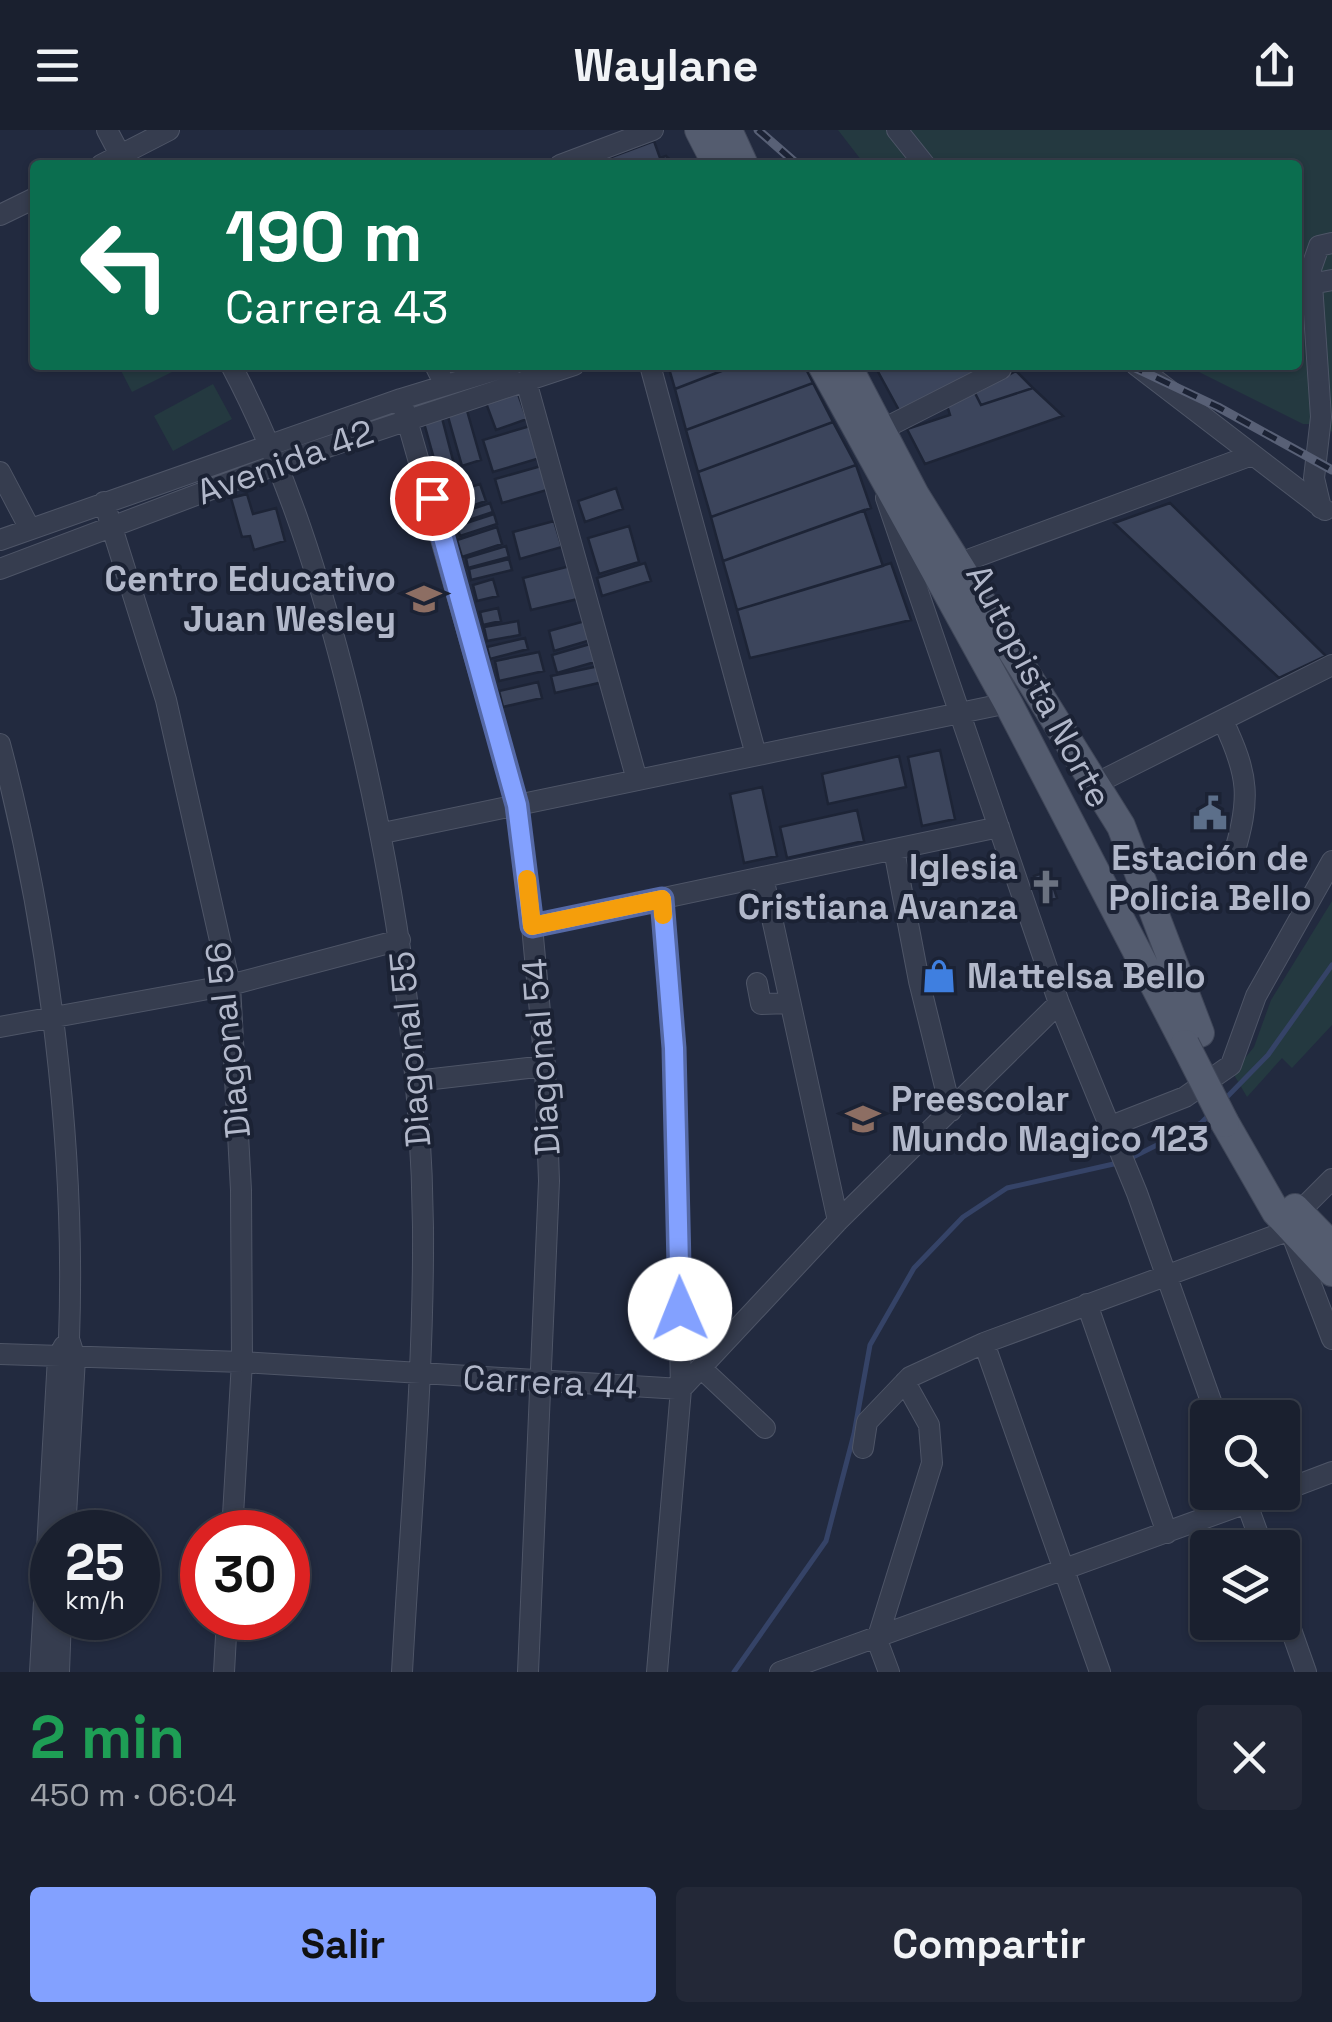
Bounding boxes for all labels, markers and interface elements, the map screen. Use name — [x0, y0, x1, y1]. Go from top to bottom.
text: Waylane — [574, 37, 758, 94]
icon: menu — [30, 38, 85, 93]
icon: share — [1247, 38, 1302, 93]
text: 190 m — [225, 192, 423, 281]
icon: left — [60, 200, 190, 330]
text: Carrera 43 — [225, 279, 448, 336]
street label: Avenida 42 — [191, 410, 379, 514]
pin — [390, 456, 475, 541]
icon: arrive — [405, 471, 460, 526]
place label: Centro Educativo Juan Wesley — [105, 557, 396, 641]
street label: Autopista Norte — [956, 557, 1122, 815]
school or university icon: Centro Educativo Juan Wesley — [405, 580, 443, 618]
public building icon: Estación de Policia Bello — [1191, 794, 1229, 832]
place label: Estación de Policia Bello — [1108, 836, 1312, 920]
place label: Iglesia Cristiana Avanza — [738, 845, 1018, 929]
church icon: Iglesia Cristiana Avanza — [1027, 868, 1065, 906]
street label: Diagonal 56 — [196, 940, 260, 1140]
street label: Diagonal 55 — [380, 949, 440, 1149]
place label: Mattelsa Bello — [967, 954, 1206, 998]
street label: Diagonal 54 — [512, 957, 570, 1157]
shop icon: Mattelsa Bello — [920, 957, 958, 995]
place label: Preescolar Mundo Magico 123 — [891, 1077, 1209, 1161]
school or university icon: Preescolar Mundo Magico 123 — [844, 1100, 882, 1138]
position arrow — [628, 1257, 732, 1361]
street label: Carrera 44 — [462, 1355, 638, 1409]
map controls — [1190, 1400, 1300, 1640]
button: search — [1190, 1400, 1300, 1510]
speed limit sign: 30 — [180, 1510, 310, 1640]
button: layers — [1190, 1530, 1300, 1640]
text: 25 — [65, 1531, 125, 1595]
text: km/h — [65, 1584, 125, 1616]
text: 2 min — [30, 1699, 185, 1776]
button: close — [1197, 1705, 1302, 1810]
text: 450 m · 06:04 — [30, 1775, 237, 1815]
button: Salir — [30, 1887, 656, 2002]
button: Compartir — [676, 1887, 1302, 2002]

